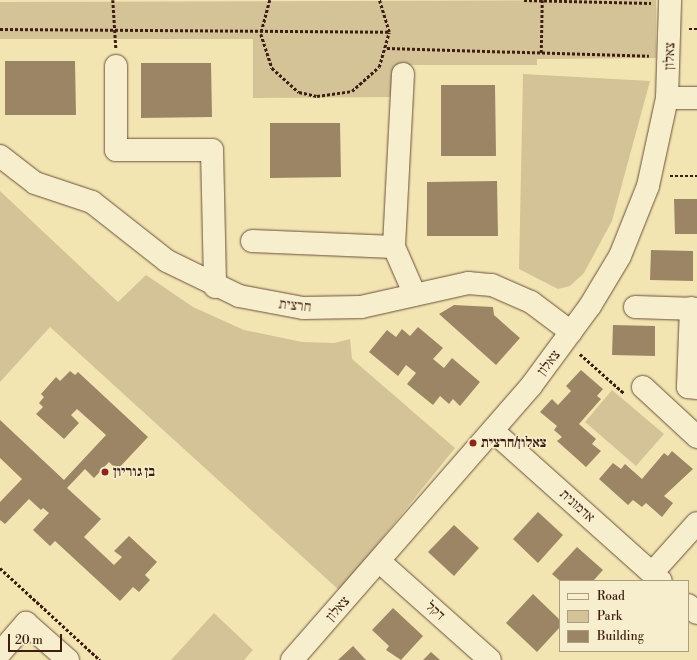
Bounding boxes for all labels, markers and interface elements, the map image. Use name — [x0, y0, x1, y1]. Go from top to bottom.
street label: צאלון — [661, 42, 679, 70]
street label: חרצית — [278, 296, 312, 316]
street label: צאלון — [534, 347, 564, 379]
place label: צאלון/חרצית — [481, 435, 547, 451]
marker: צאלון/חרצית — [468, 438, 478, 448]
place label: בן גוריון — [113, 464, 155, 480]
marker: בן גוריון — [100, 467, 110, 477]
street label: אדמונית — [556, 486, 598, 526]
legend — [559, 580, 689, 652]
text: Road — [597, 589, 625, 604]
street label: צאלון — [322, 593, 354, 625]
street label: דקל — [422, 598, 448, 624]
text: Park — [597, 609, 622, 624]
scale bar — [10, 626, 64, 652]
text: Building — [597, 629, 644, 644]
text: 20 m — [15, 633, 43, 648]

